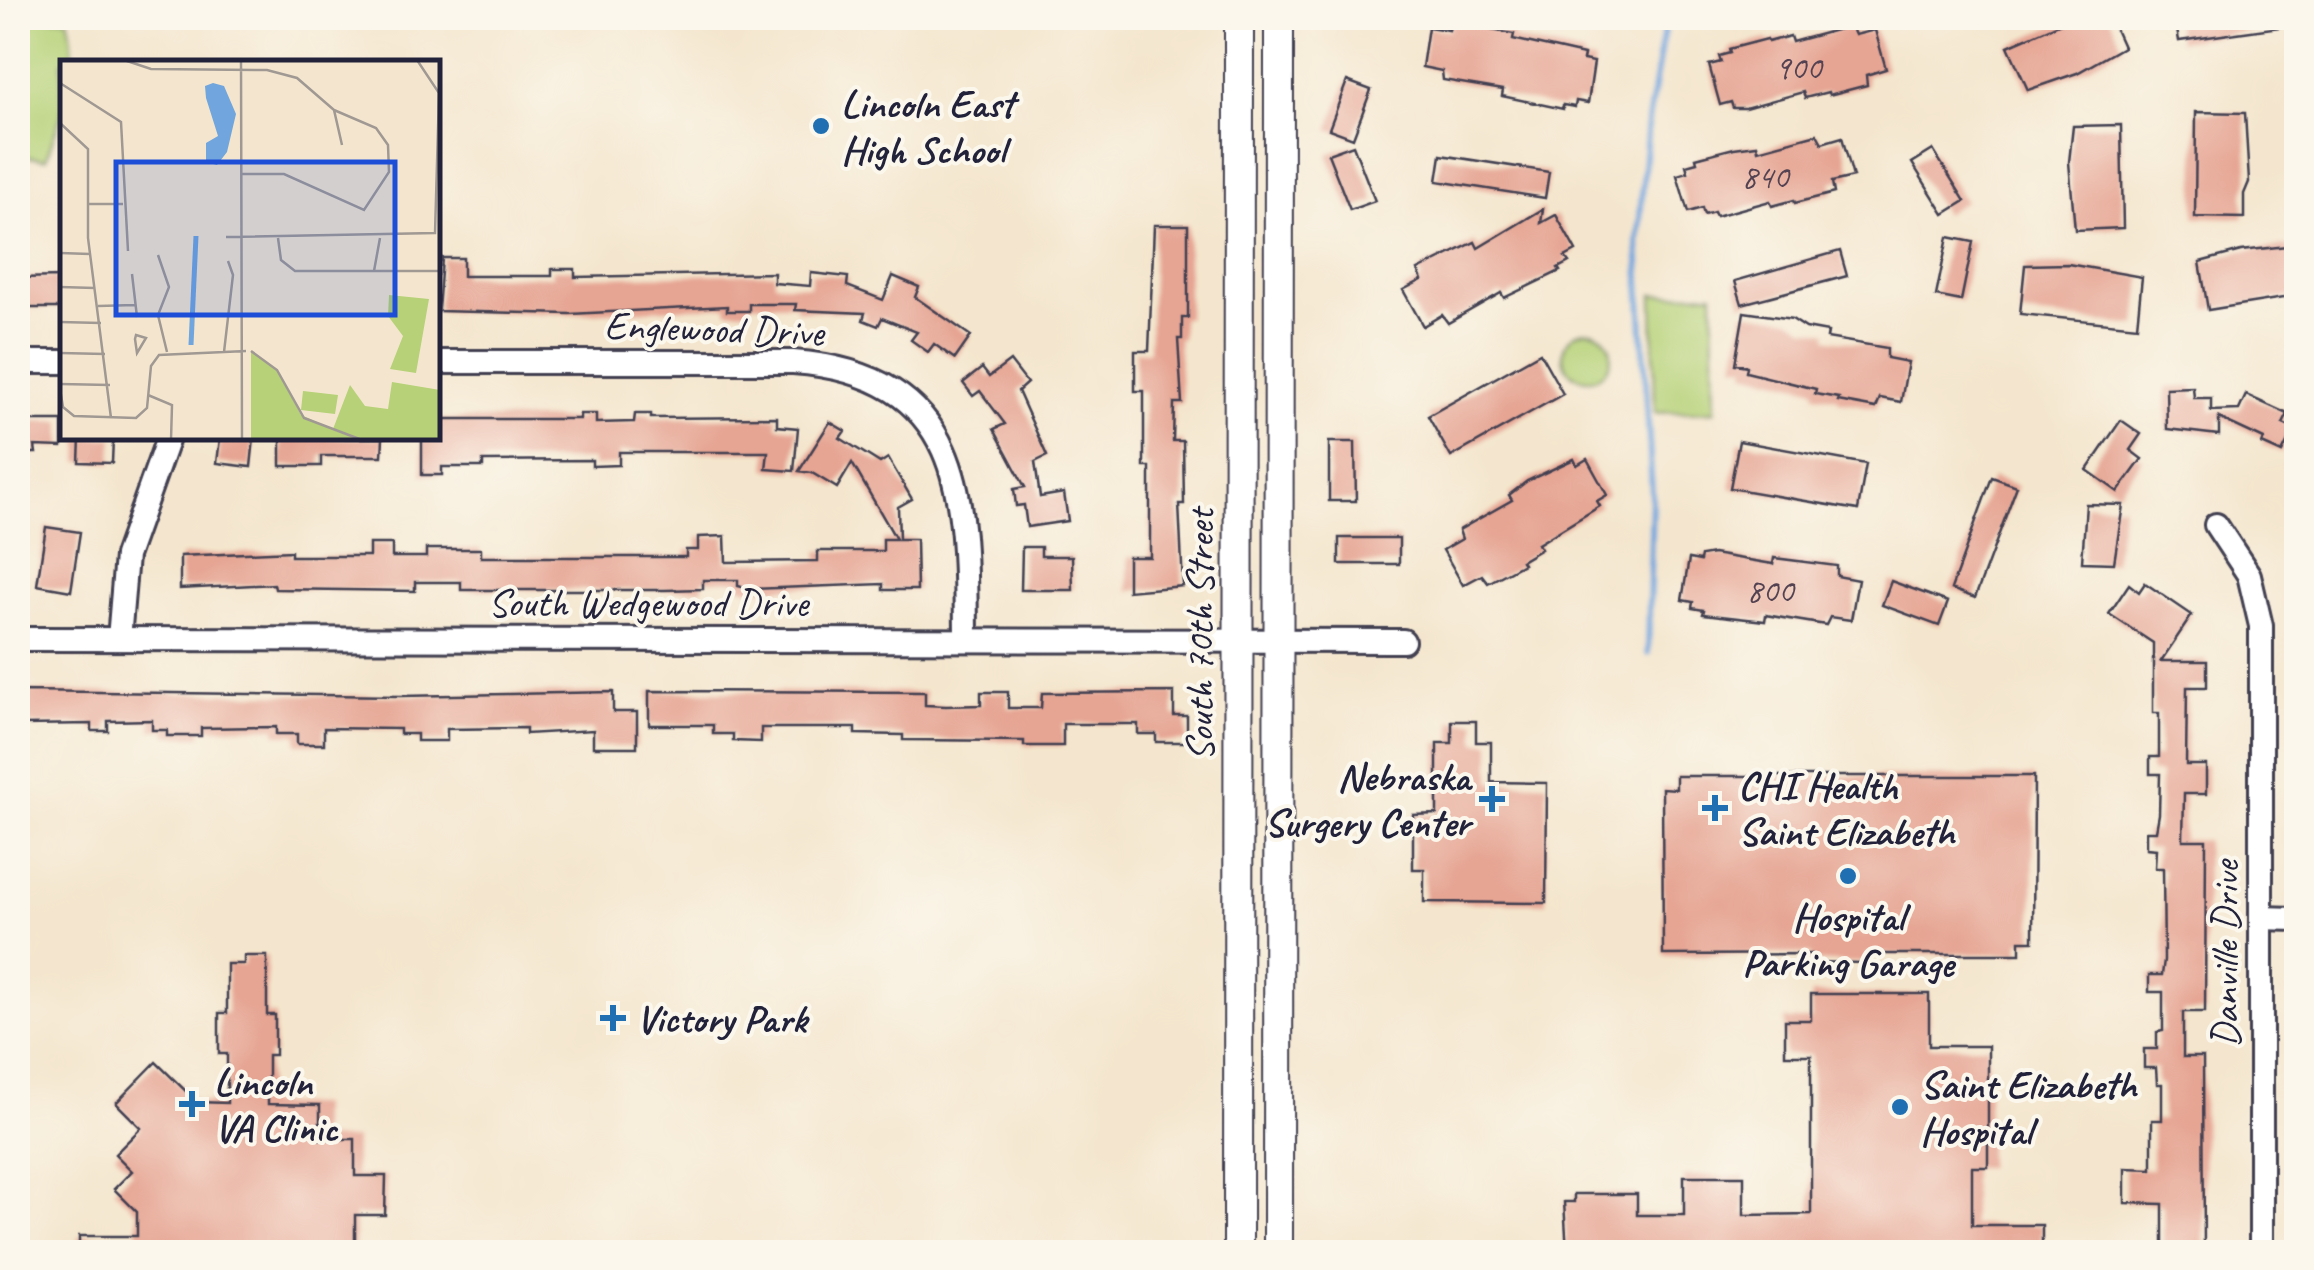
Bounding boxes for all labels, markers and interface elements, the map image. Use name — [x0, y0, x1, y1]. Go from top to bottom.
house number: 900 — [1774, 45, 1824, 90]
inset map — [60, 60, 440, 440]
place label: Lincoln East High School — [841, 79, 1020, 175]
marker: Lincoln East High School — [810, 115, 832, 137]
house number: 840 — [1741, 154, 1791, 199]
street label: Englewood Drive — [604, 300, 827, 358]
street label: South 70th Street — [1175, 505, 1225, 761]
house number: 800 — [1746, 568, 1796, 613]
street label: South Wedgewood Drive — [488, 578, 811, 628]
place label: Nebraska Surgery Center — [1264, 752, 1475, 848]
place label: CHI Health Saint Elizabeth — [1738, 761, 1956, 857]
marker: Nebraska Surgery Center — [1479, 786, 1505, 812]
marker: CHI Health Saint Elizabeth — [1702, 795, 1728, 821]
street label: Danville Drive — [2200, 858, 2250, 1047]
marker: Hospital Parking Garage — [1837, 865, 1859, 887]
place label: Hospital Parking Garage — [1742, 892, 1956, 988]
place label: Victory Park — [636, 994, 810, 1044]
marker: Victory Park — [600, 1005, 626, 1031]
place label: Lincoln VA Clinic — [214, 1057, 339, 1153]
place label: Saint Elizabeth Hospital — [1920, 1060, 2138, 1156]
marker: Lincoln VA Clinic — [179, 1091, 205, 1117]
marker: Saint Elizabeth Hospital — [1889, 1096, 1911, 1118]

